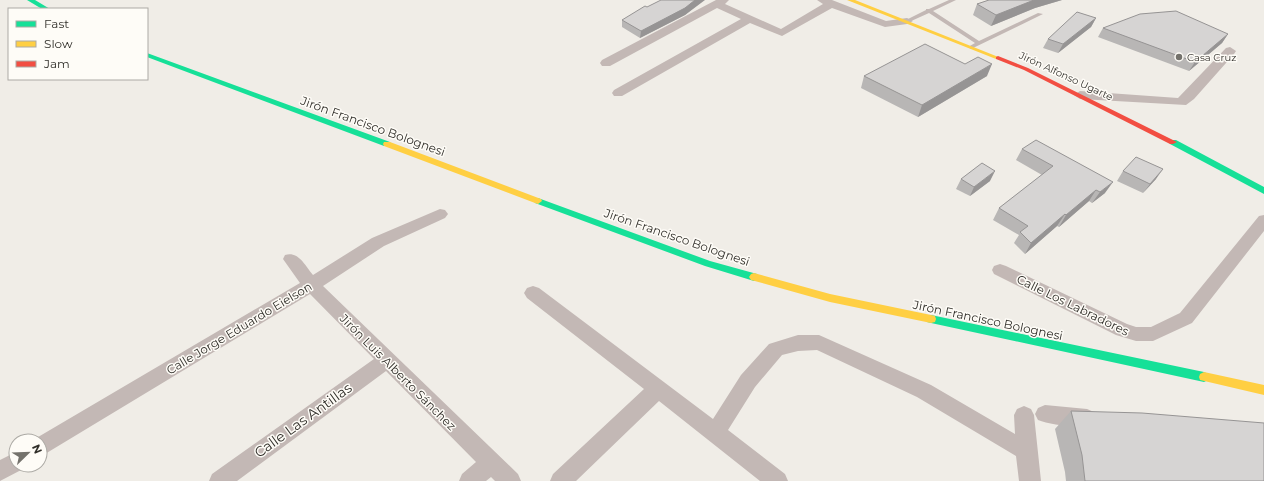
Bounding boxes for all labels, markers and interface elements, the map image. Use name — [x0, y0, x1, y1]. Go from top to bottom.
legend — [8, 8, 148, 80]
text: Fast — [44, 16, 69, 31]
text: Slow — [44, 36, 73, 51]
street label: Jirón Alfonso Ugarte — [1016, 48, 1115, 103]
place label: Casa Cruz — [1187, 51, 1236, 64]
marker: Casa Cruz — [1174, 52, 1184, 62]
text: Jam — [43, 56, 70, 71]
street label: Jirón Francisco Bolognesi — [298, 92, 447, 159]
street label: Jirón Francisco Bolognesi — [601, 205, 752, 269]
street label: Calle Los Labradores — [1014, 271, 1132, 339]
street label: Calle Jorge Eduardo Eielson — [164, 279, 314, 377]
street label: Jirón Francisco Bolognesi — [911, 297, 1064, 343]
street label: Jirón Luis Alberto Sánchez — [336, 310, 459, 433]
street label: Calle Las Antillas — [251, 378, 355, 461]
north arrow — [8, 433, 48, 473]
text: N — [29, 442, 45, 456]

